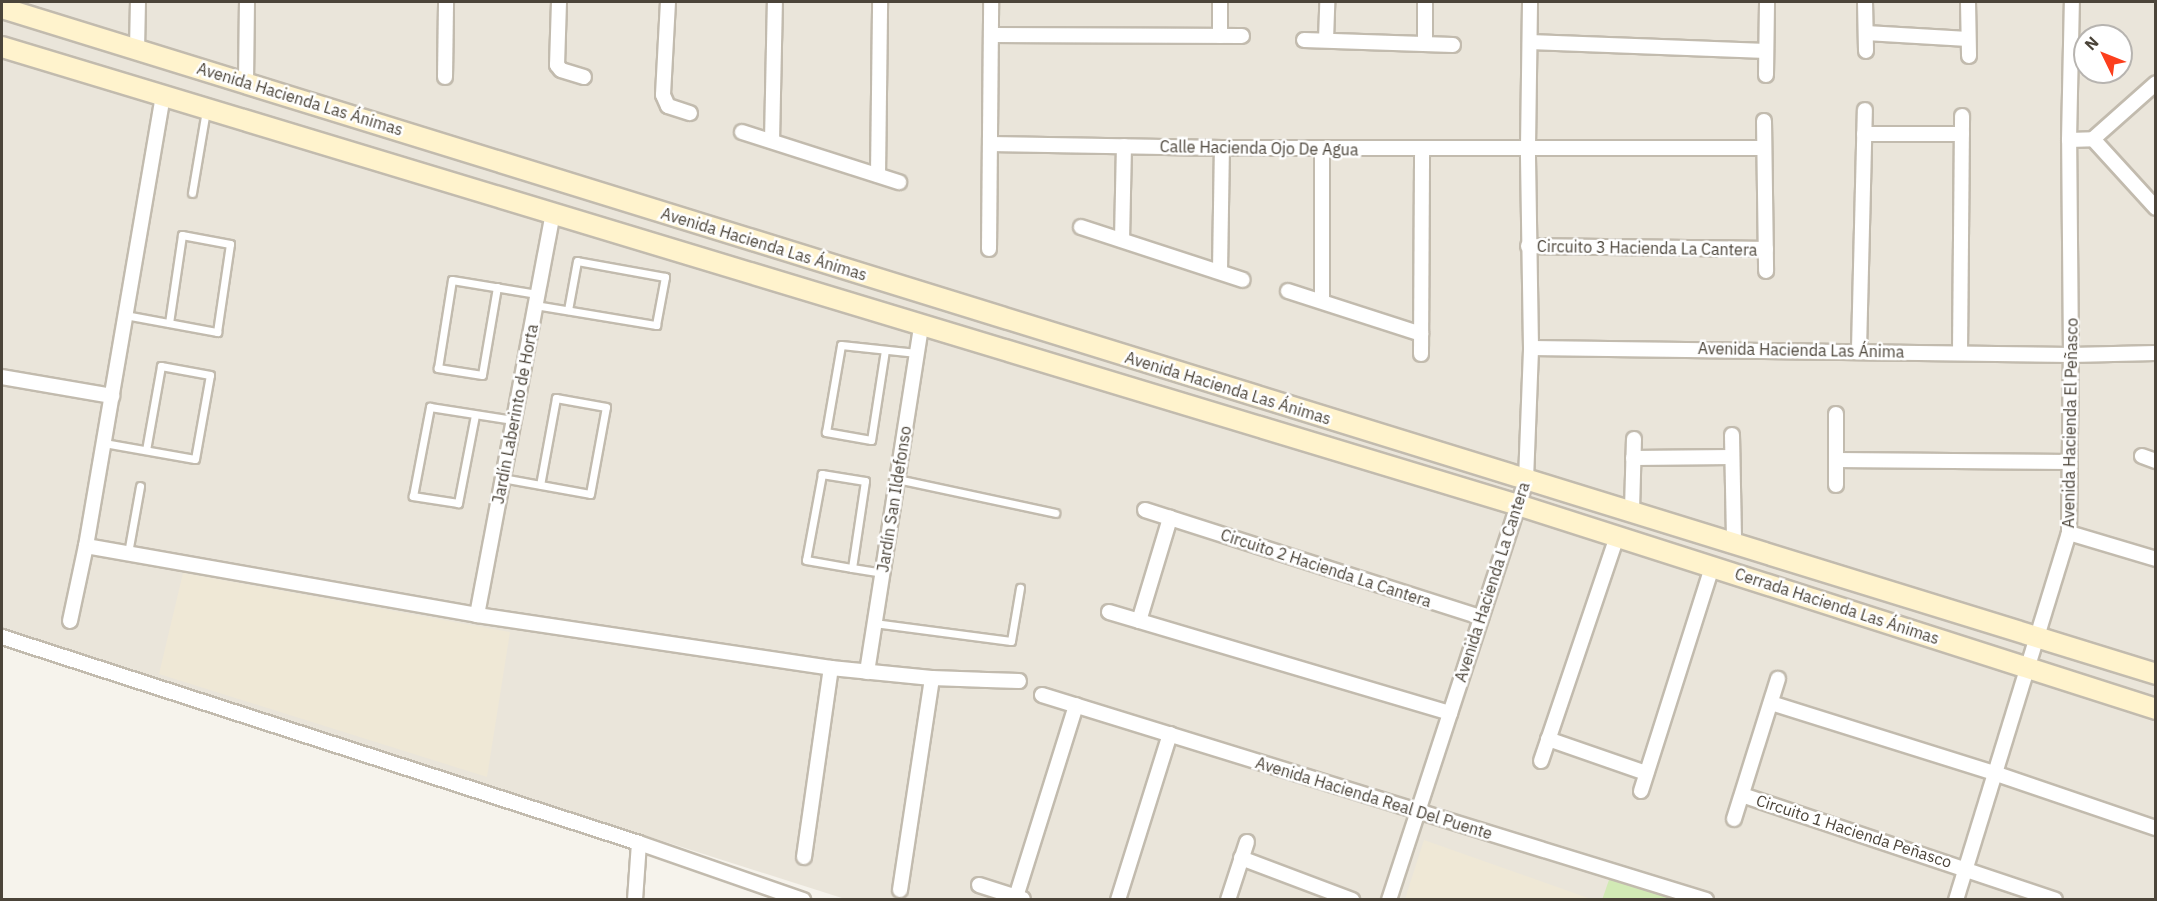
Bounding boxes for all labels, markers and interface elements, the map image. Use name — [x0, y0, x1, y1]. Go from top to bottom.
north arrow — [2073, 24, 2133, 84]
text: N — [2080, 32, 2103, 54]
street label: Avenida Hacienda Las Ánimas — [195, 58, 405, 140]
street label: Calle Hacienda Ojo De Agua — [1160, 137, 1358, 159]
street label: Avenida Hacienda Las Ánimas — [659, 203, 869, 285]
street label: Circuito 3 Hacienda La Cantera — [1537, 236, 1757, 260]
street label: Avenida Hacienda El Peñasco — [2059, 318, 2081, 528]
street label: Jardín Laberinto de Horta — [488, 323, 542, 505]
street label: Avenida Hacienda Las Ánima — [1698, 339, 1904, 361]
street label: Avenida Hacienda Las Ánimas — [1123, 347, 1333, 429]
street label: Jardín San Ildefonso — [873, 424, 915, 574]
street label: Avenida Hacienda La Cantera — [1451, 480, 1533, 684]
street label: Circuito 2 Hacienda La Cantera — [1218, 525, 1434, 611]
street label: Cerrada Hacienda Las Ánimas — [1732, 564, 1942, 648]
street label: Avenida Hacienda Real Del Puente — [1253, 753, 1495, 843]
street label: Circuito 1 Hacienda Peñasco — [1754, 790, 1954, 872]

